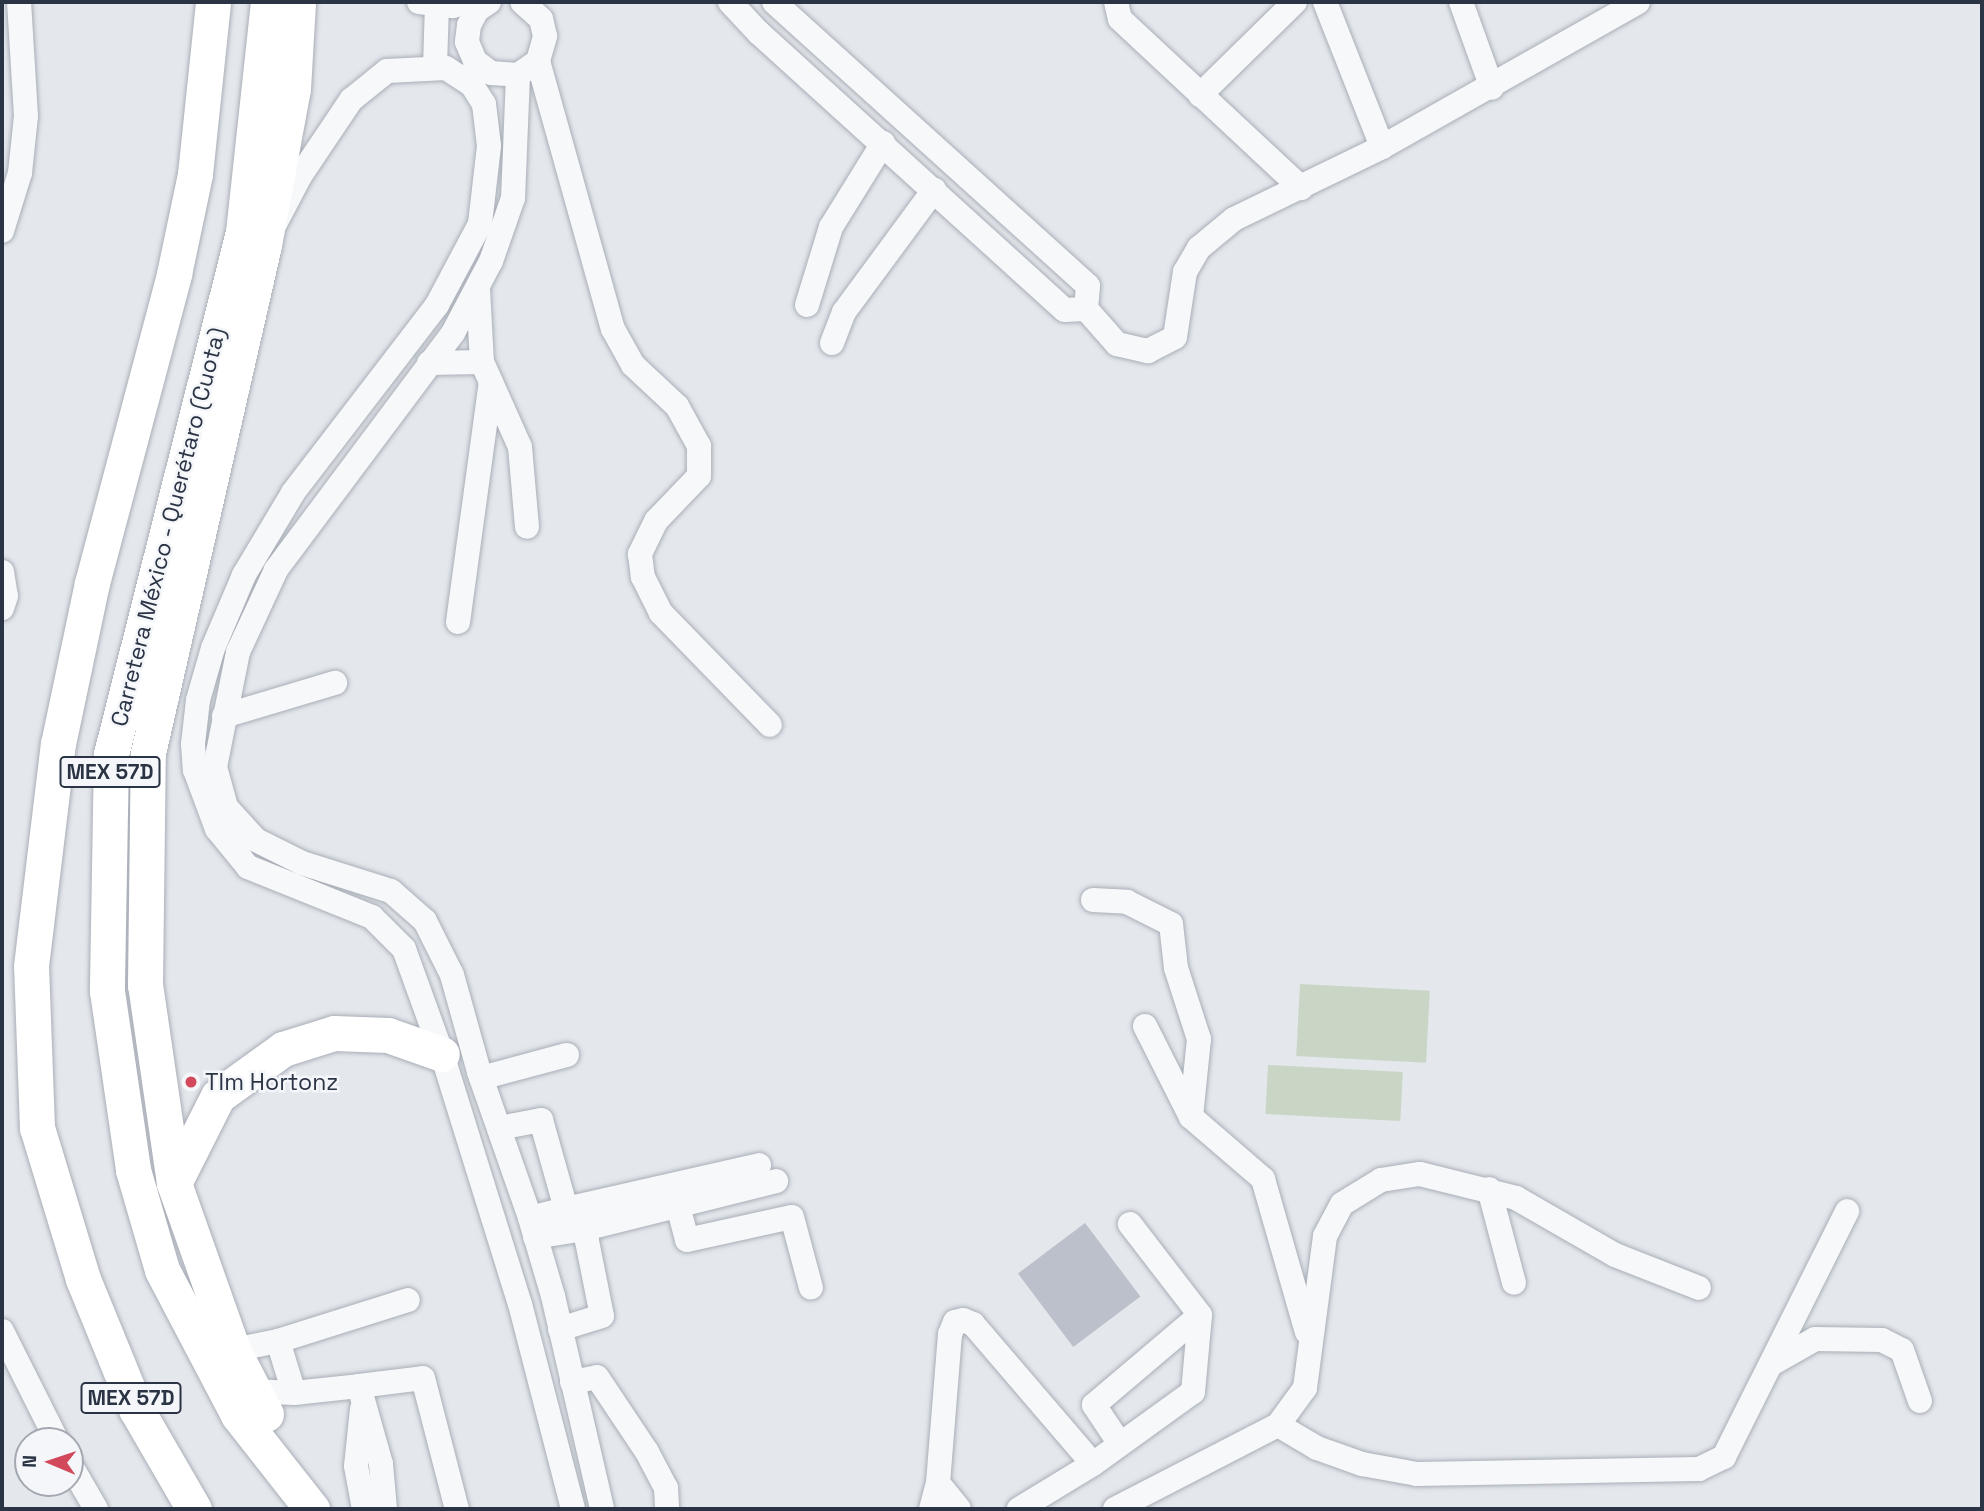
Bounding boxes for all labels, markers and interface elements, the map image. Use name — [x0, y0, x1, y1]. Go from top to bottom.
street label: Carretera México - Querétaro (Cuota) — [105, 324, 231, 730]
road number: MEX 57D — [59, 754, 161, 790]
place label: TIm Hortonz — [205, 1068, 338, 1096]
marker: TIm Hortonz — [183, 1074, 199, 1090]
road number: MEX 57D — [80, 1380, 182, 1416]
north arrow — [14, 1427, 84, 1497]
text: N — [17, 1455, 42, 1468]

